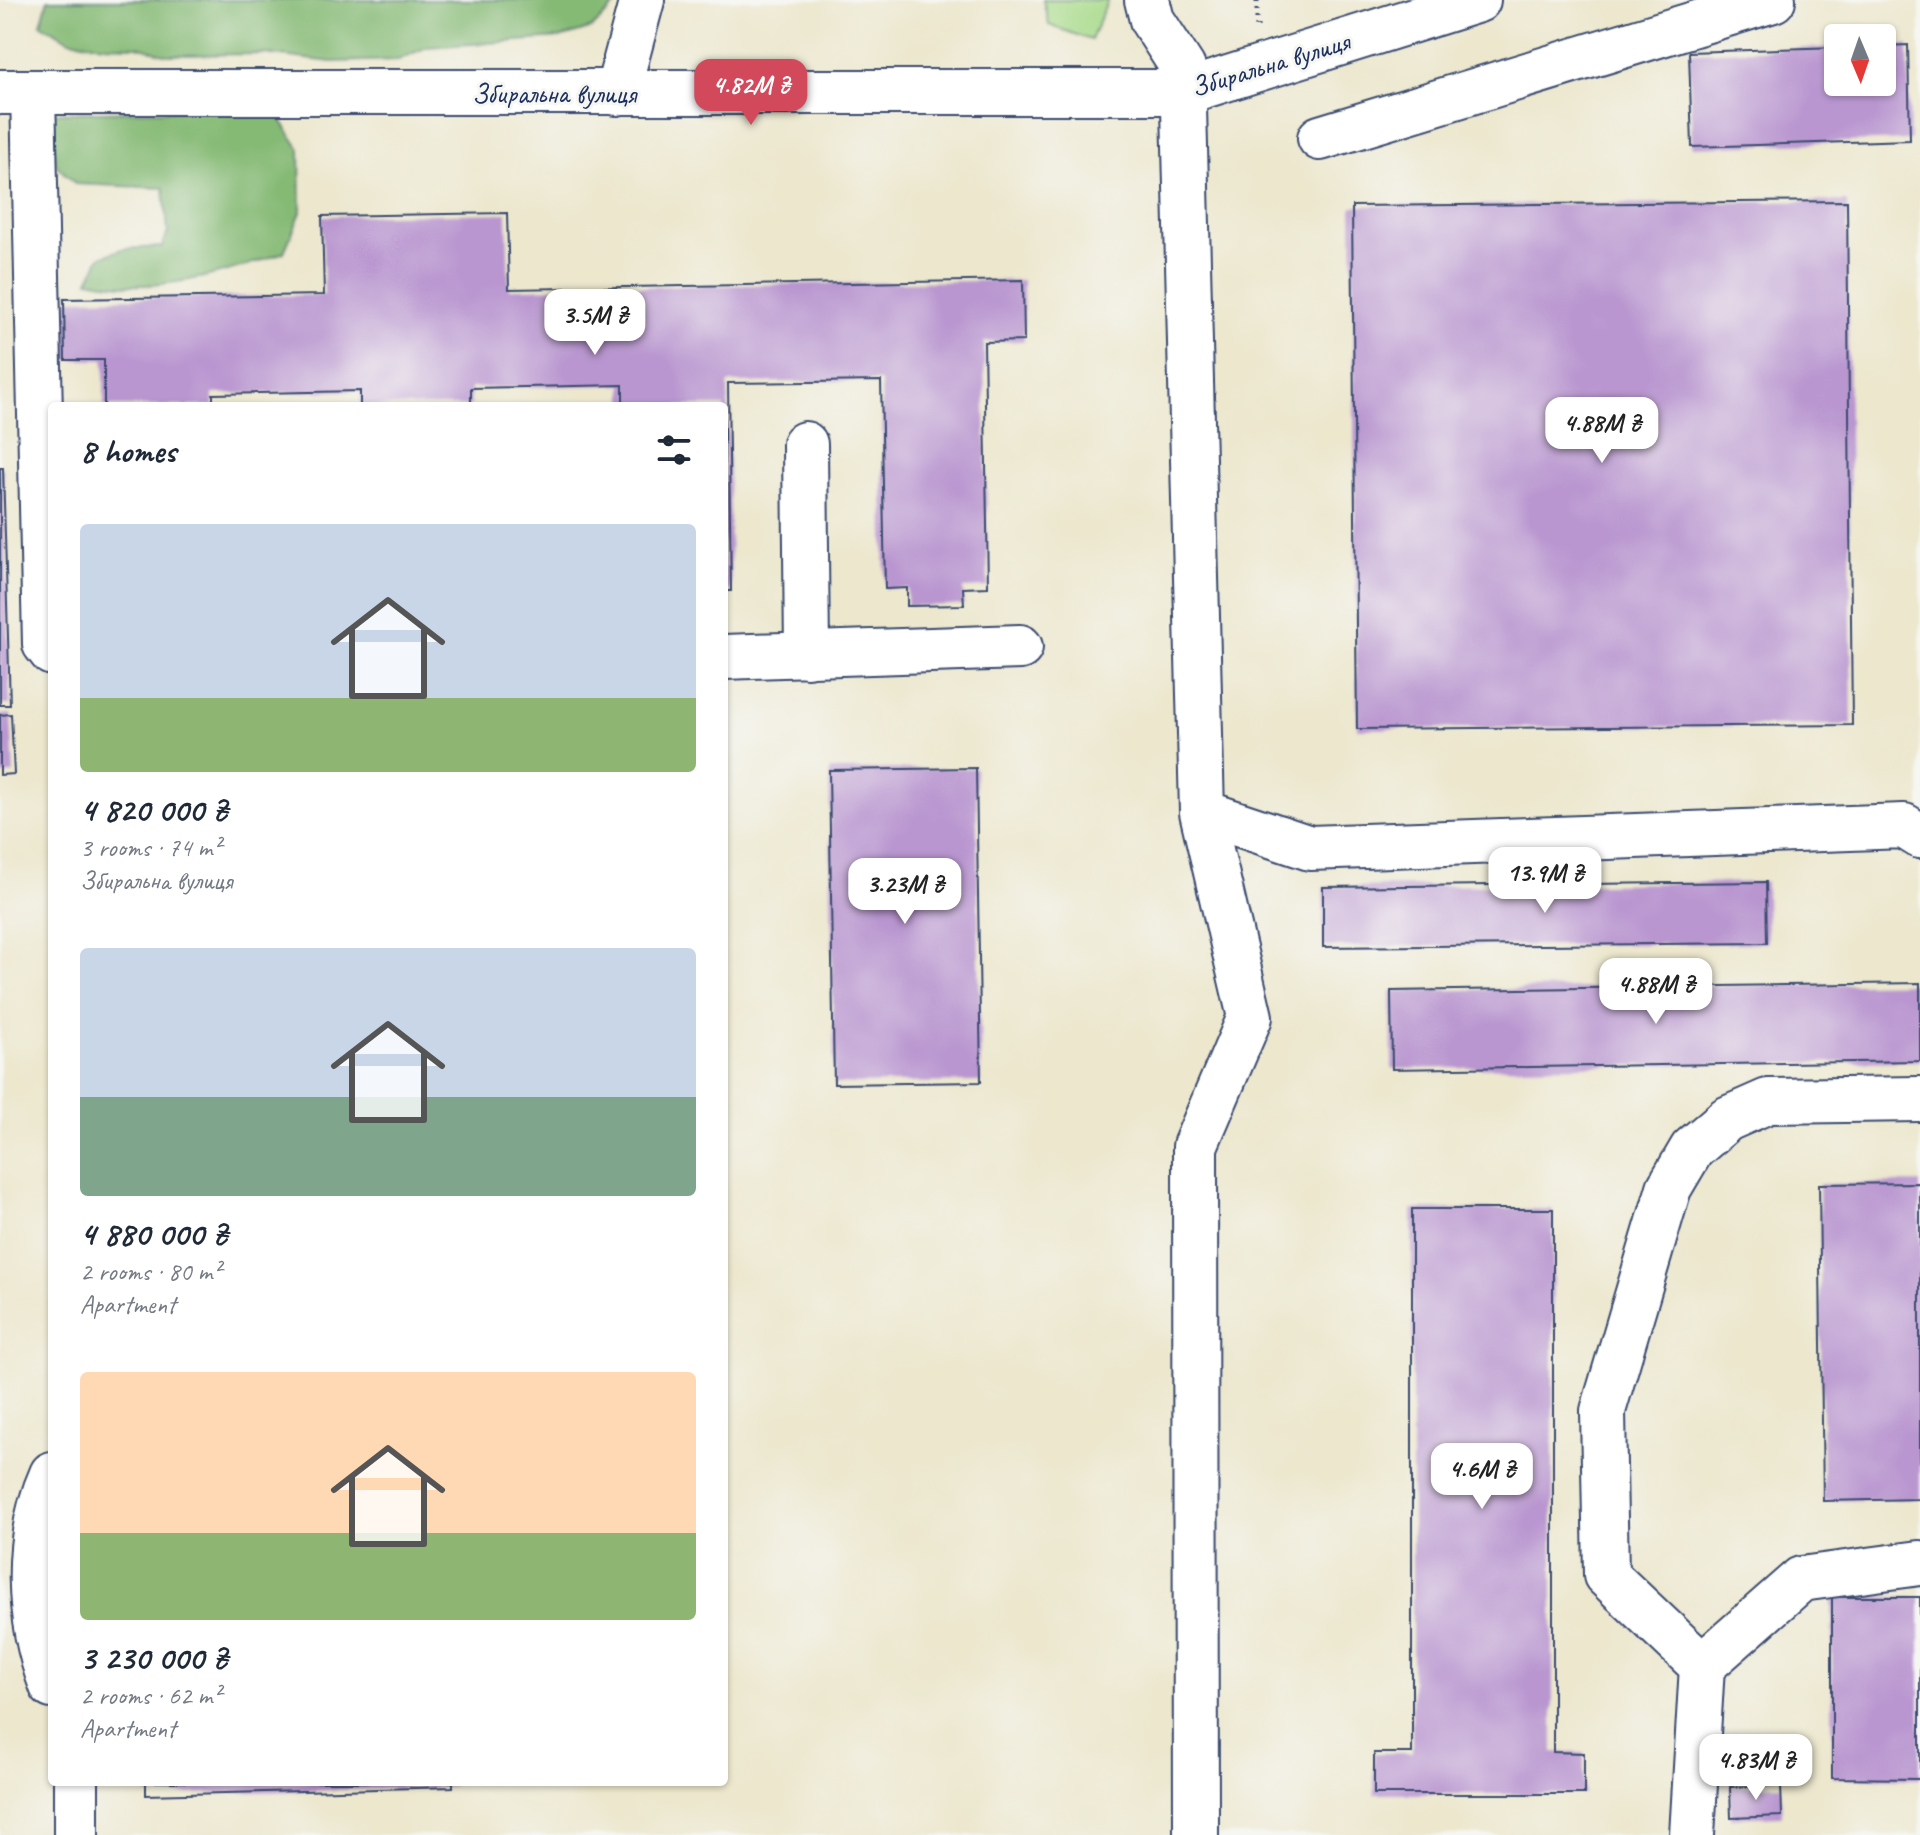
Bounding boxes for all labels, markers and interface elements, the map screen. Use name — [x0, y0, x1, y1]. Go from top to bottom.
street label: Збиральна вулиця — [1186, 23, 1356, 105]
north arrow — [1824, 24, 1896, 96]
map controls — [1824, 24, 1896, 96]
pin: 4.82M ₴ — [677, 59, 825, 127]
text: 4.82M ₴ — [712, 68, 790, 101]
street label: Збиральна вулиця — [472, 76, 638, 111]
pin: 3.5M ₴ — [530, 289, 660, 357]
text: 3.5M ₴ — [562, 298, 628, 331]
pin: 4.88M ₴ — [1528, 397, 1676, 465]
text: 4.88M ₴ — [1563, 406, 1641, 439]
icon: filters — [652, 428, 696, 472]
text: 8 homes — [80, 429, 176, 472]
icon: home — [316, 576, 460, 720]
text: 4 820 000 ₴ — [80, 788, 227, 831]
text: 3 rooms · 74 m² — [80, 831, 221, 864]
pin: 13.9M ₴ — [1471, 847, 1619, 915]
text: 13.9M ₴ — [1506, 856, 1584, 889]
pin: 3.23M ₴ — [831, 858, 979, 926]
text: Збиральна вулиця — [80, 864, 232, 897]
text: 3.23M ₴ — [866, 867, 944, 900]
pin: 4.88M ₴ — [1582, 958, 1730, 1026]
text: 4.88M ₴ — [1617, 967, 1695, 1000]
icon: home — [316, 1000, 460, 1144]
text: 4 880 000 ₴ — [80, 1212, 227, 1255]
text: 2 rooms · 80 m² — [80, 1255, 221, 1288]
text: Apartment — [80, 1288, 176, 1321]
icon: home — [316, 1424, 460, 1568]
pin: 4.6M ₴ — [1417, 1443, 1547, 1511]
text: 4.6M ₴ — [1449, 1452, 1515, 1485]
text: 3 230 000 ₴ — [80, 1636, 227, 1679]
text: 2 rooms · 62 m² — [80, 1679, 221, 1712]
text: Apartment — [80, 1712, 176, 1745]
pin: 4.83M ₴ — [1682, 1734, 1830, 1802]
text: 4.83M ₴ — [1717, 1743, 1795, 1776]

